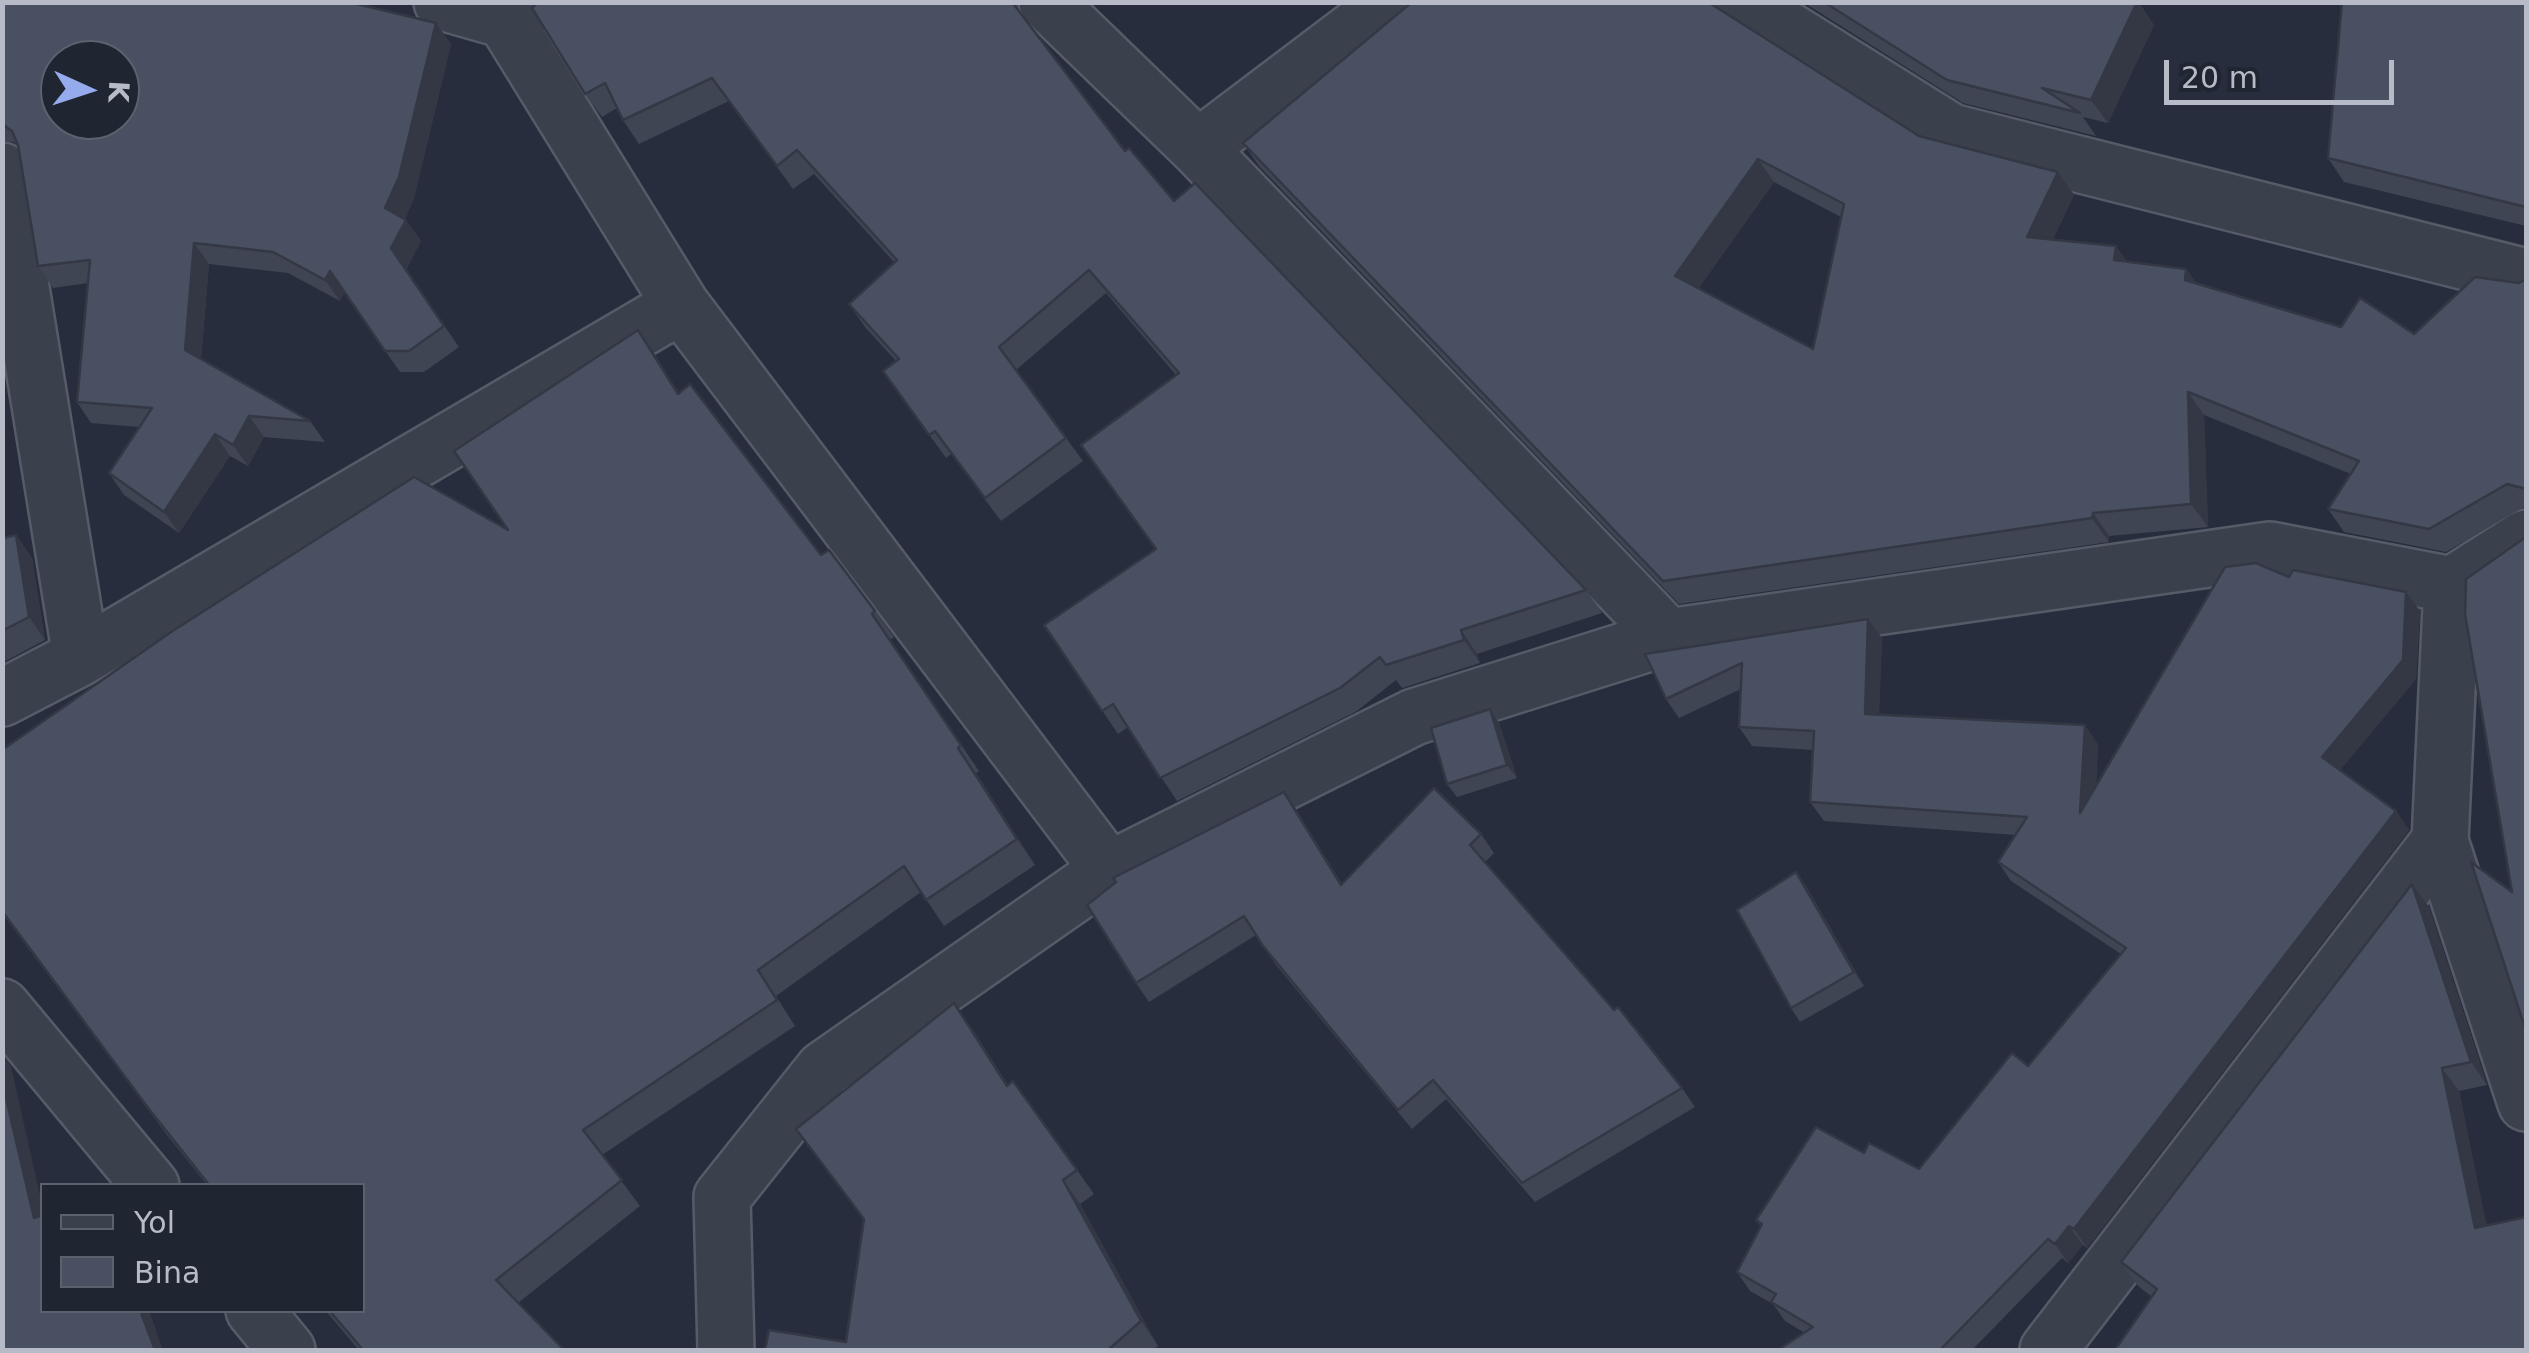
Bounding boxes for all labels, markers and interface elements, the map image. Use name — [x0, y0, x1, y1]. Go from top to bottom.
north arrow — [40, 40, 140, 140]
scale bar — [2169, 40, 2399, 102]
text: 20 m — [2181, 60, 2258, 95]
text: K — [101, 80, 136, 103]
legend — [40, 1183, 365, 1313]
text: Yol — [134, 1205, 175, 1240]
text: Bina — [134, 1255, 200, 1290]

